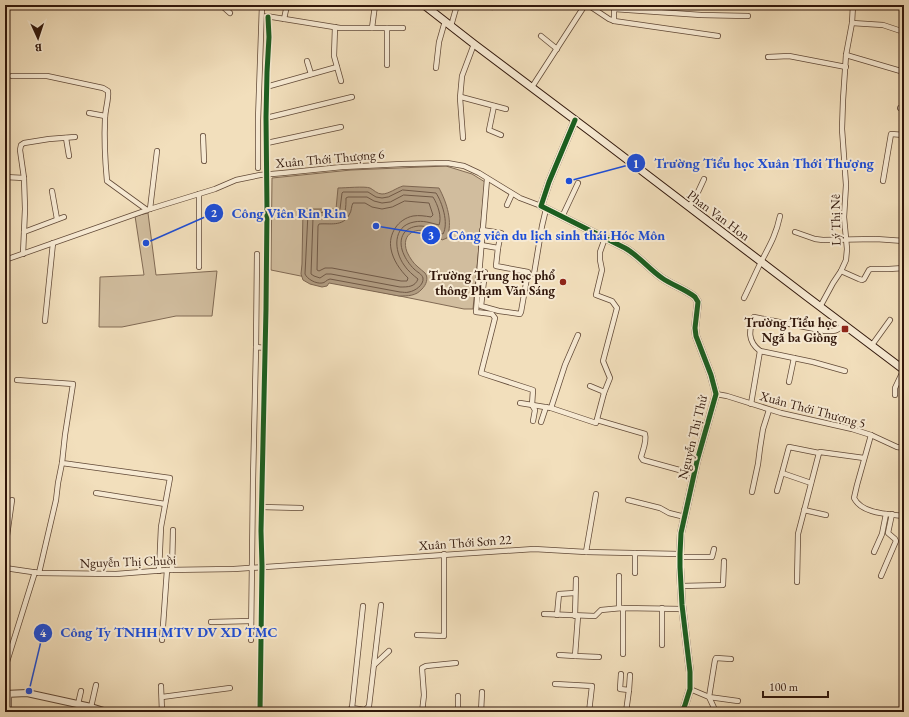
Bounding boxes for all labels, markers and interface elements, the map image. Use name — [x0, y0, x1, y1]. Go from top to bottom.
north arrow — [18, 18, 58, 58]
text: B — [35, 41, 42, 55]
street label: Xuân Thới Thượng 6 — [274, 145, 385, 172]
callout: Trường Tiểu học Xuân Thới Thượng — [626, 150, 882, 176]
text: Trường Tiểu học Xuân Thới Thượng — [654, 154, 875, 172]
text: 1 — [633, 156, 639, 172]
street label: Phan Van Hon — [684, 186, 754, 245]
street label: Lý Thị Nê — [827, 194, 844, 246]
callout: Công Viên Rin Rin — [204, 200, 354, 226]
text: Công Viên Rin Rin — [232, 204, 346, 222]
text: 2 — [211, 205, 218, 221]
callout: Công viên du lịch sinh thái Hóc Môn — [421, 222, 673, 248]
text: Công viên du lịch sinh thái Hóc Môn — [449, 226, 665, 244]
text: 3 — [428, 227, 434, 243]
place label: Trường Trung học phổ thông Phạm Văn Sáng — [429, 267, 555, 299]
marker: Trường Trung học phổ thông Phạm Văn Sáng — [558, 277, 568, 287]
place label: Trường Tiểu học Ngã ba Giồng — [744, 314, 838, 346]
marker: Trường Tiểu học Ngã ba Giồng — [840, 324, 850, 334]
street label: Xuân Thới Thượng 5 — [757, 387, 868, 432]
street label: Nguyễn Thị Thử — [674, 392, 711, 481]
street label: Xuân Thới Sơn 22 — [417, 531, 513, 554]
street label: Nguyễn Thị Chuồi — [80, 551, 176, 572]
callout: Công Ty TNHH MTV DV XD TMC — [33, 620, 286, 646]
text: Công Ty TNHH MTV DV XD TMC — [60, 623, 278, 641]
text: 4 — [40, 625, 47, 641]
scale bar — [763, 673, 828, 699]
text: 100 m — [769, 679, 799, 695]

